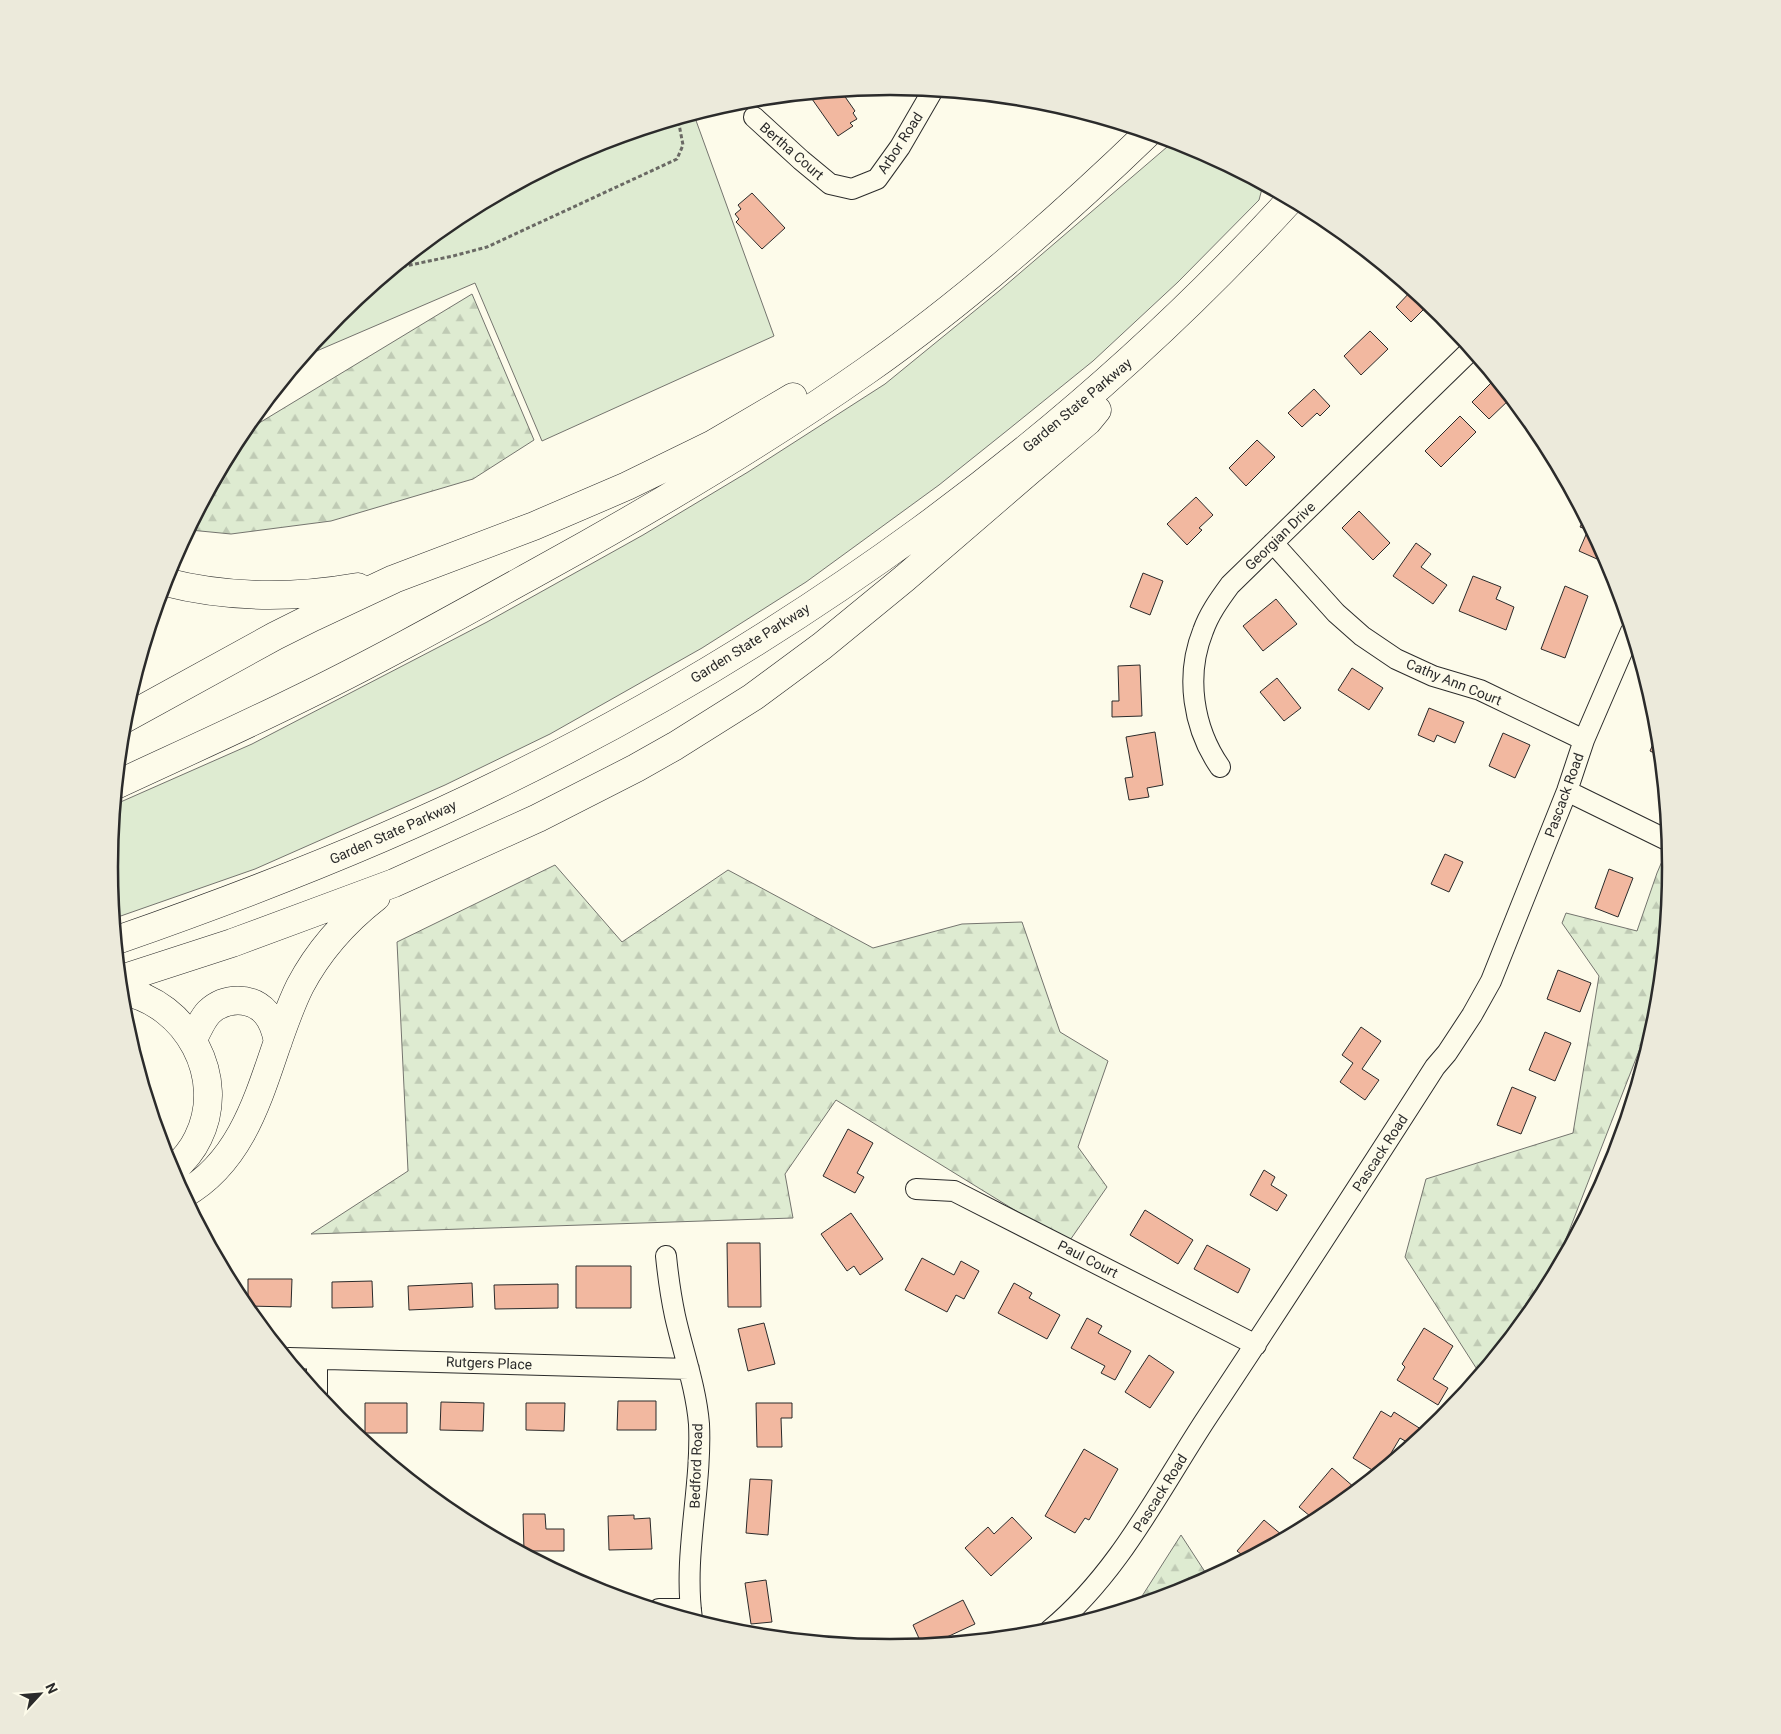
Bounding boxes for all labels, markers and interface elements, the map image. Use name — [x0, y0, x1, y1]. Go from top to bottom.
street label: Arbor Road — [874, 109, 926, 177]
street label: Bertha Court — [757, 119, 827, 183]
street label: Garden State Parkway — [1019, 355, 1135, 455]
street label: Georgian Drive — [1242, 499, 1318, 573]
street label: Garden State Parkway — [688, 600, 813, 686]
street label: Cathy Ann Court — [1404, 656, 1505, 709]
street label: Pascack Road — [1541, 751, 1587, 839]
street label: Garden State Parkway — [327, 797, 459, 867]
street label: Pascack Road — [1349, 1112, 1411, 1194]
street label: Paul Court — [1055, 1237, 1121, 1281]
street label: Rutgers Place — [446, 1353, 532, 1373]
street label: Bedford Road — [687, 1423, 705, 1509]
street label: Pascack Road — [1130, 1451, 1190, 1535]
north arrow — [15, 1669, 65, 1719]
text: N — [42, 1680, 61, 1696]

